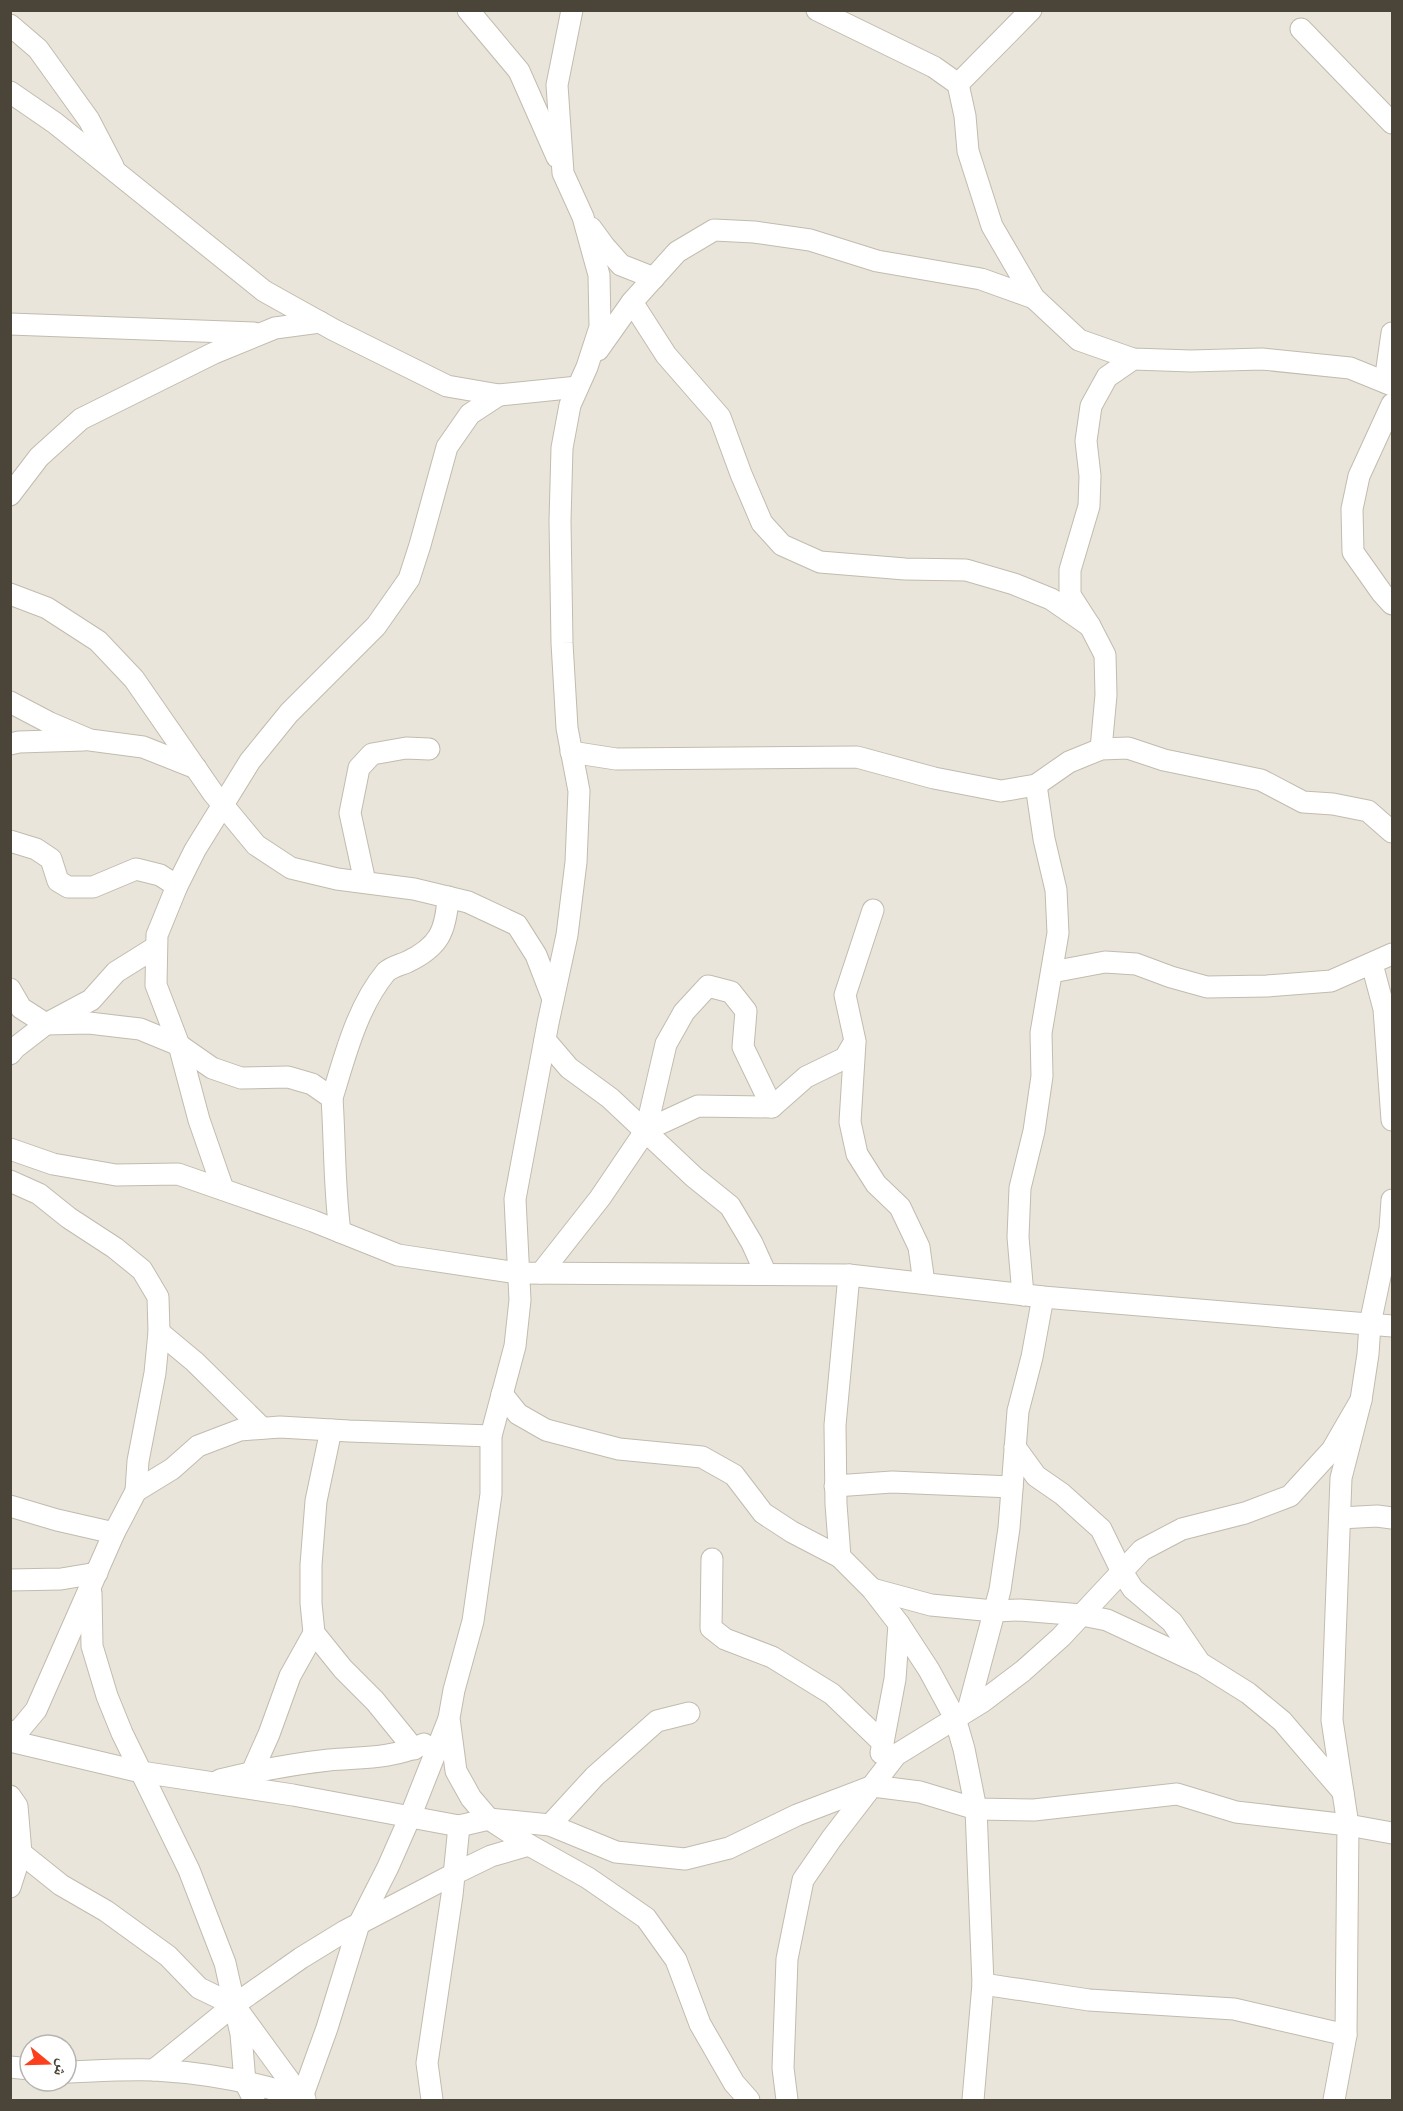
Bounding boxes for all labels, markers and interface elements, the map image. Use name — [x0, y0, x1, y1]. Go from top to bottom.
north arrow — [18, 2033, 78, 2093]
text: ش — [50, 2057, 73, 2079]

